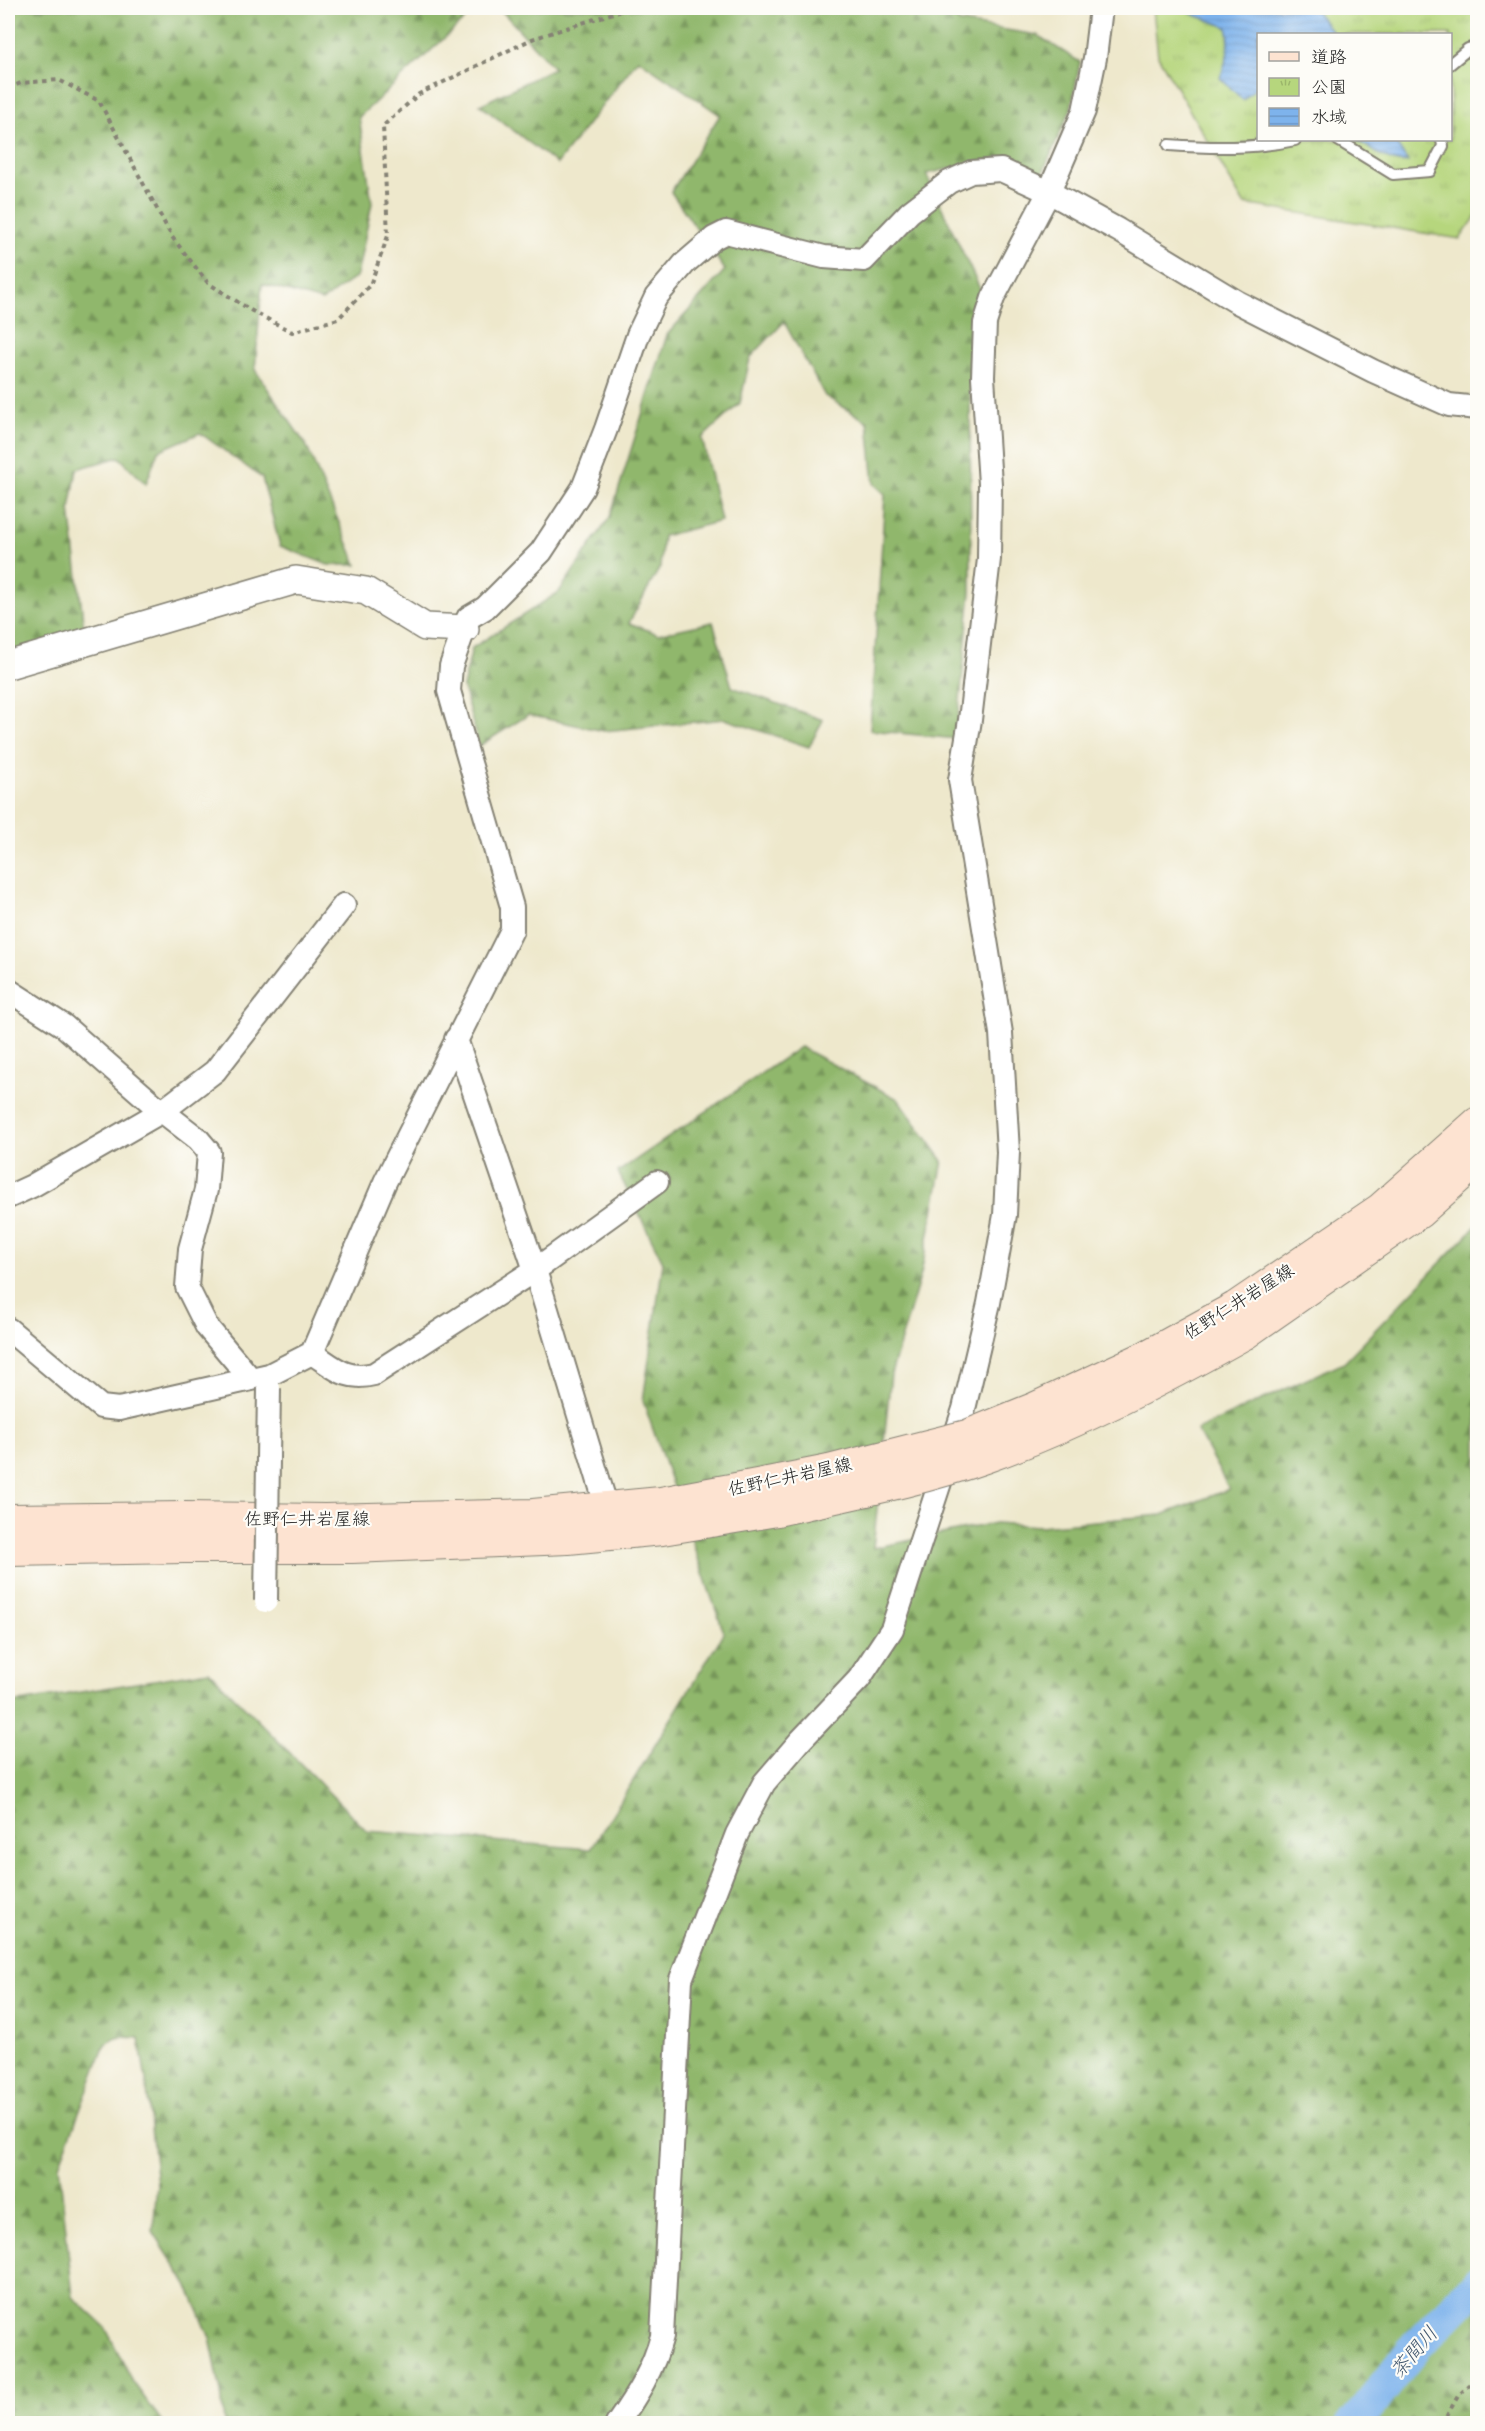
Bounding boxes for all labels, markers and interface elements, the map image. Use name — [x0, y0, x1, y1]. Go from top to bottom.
legend — [1257, 33, 1452, 141]
text: 道路 — [1311, 47, 1347, 68]
text: 公園 — [1311, 77, 1347, 98]
text: 水域 — [1311, 107, 1347, 128]
street label: 佐野仁井岩屋線 — [1180, 1260, 1298, 1344]
street label: 佐野仁井岩屋線 — [726, 1454, 854, 1500]
street label: 佐野仁井岩屋線 — [244, 1509, 370, 1530]
water label: 茶間川 — [1386, 2322, 1442, 2382]

